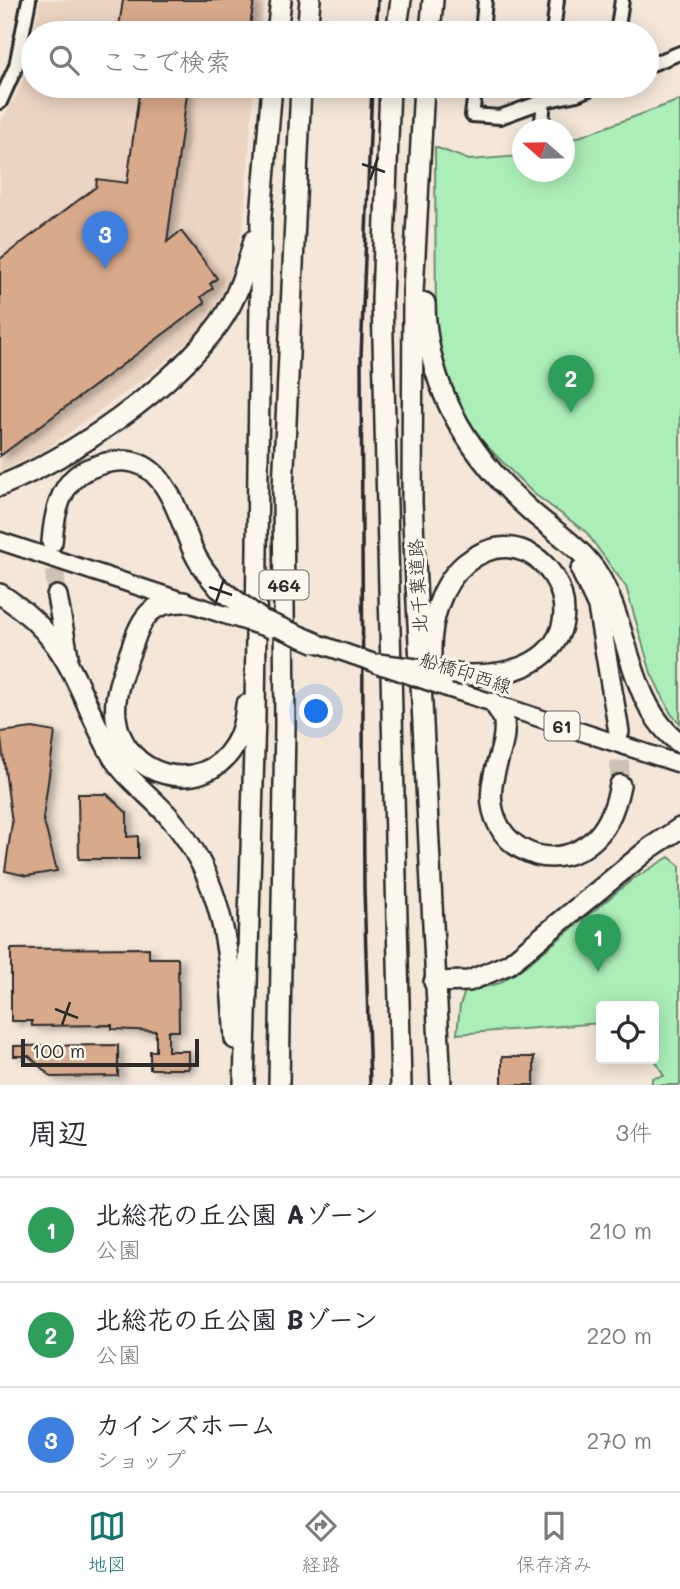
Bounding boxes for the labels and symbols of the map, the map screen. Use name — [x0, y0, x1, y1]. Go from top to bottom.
north arrow — [512, 119, 575, 182]
pin: 3 — [82, 211, 128, 269]
pin: 2 — [548, 355, 594, 413]
street label: 北千葉道路 — [402, 538, 432, 634]
road number: 464 — [260, 570, 308, 600]
street label: 船橋印西線 — [417, 645, 515, 699]
your location — [299, 694, 333, 728]
road number: 61 — [544, 712, 580, 740]
pin: 1 — [575, 914, 621, 972]
scale bar — [21, 1036, 200, 1068]

